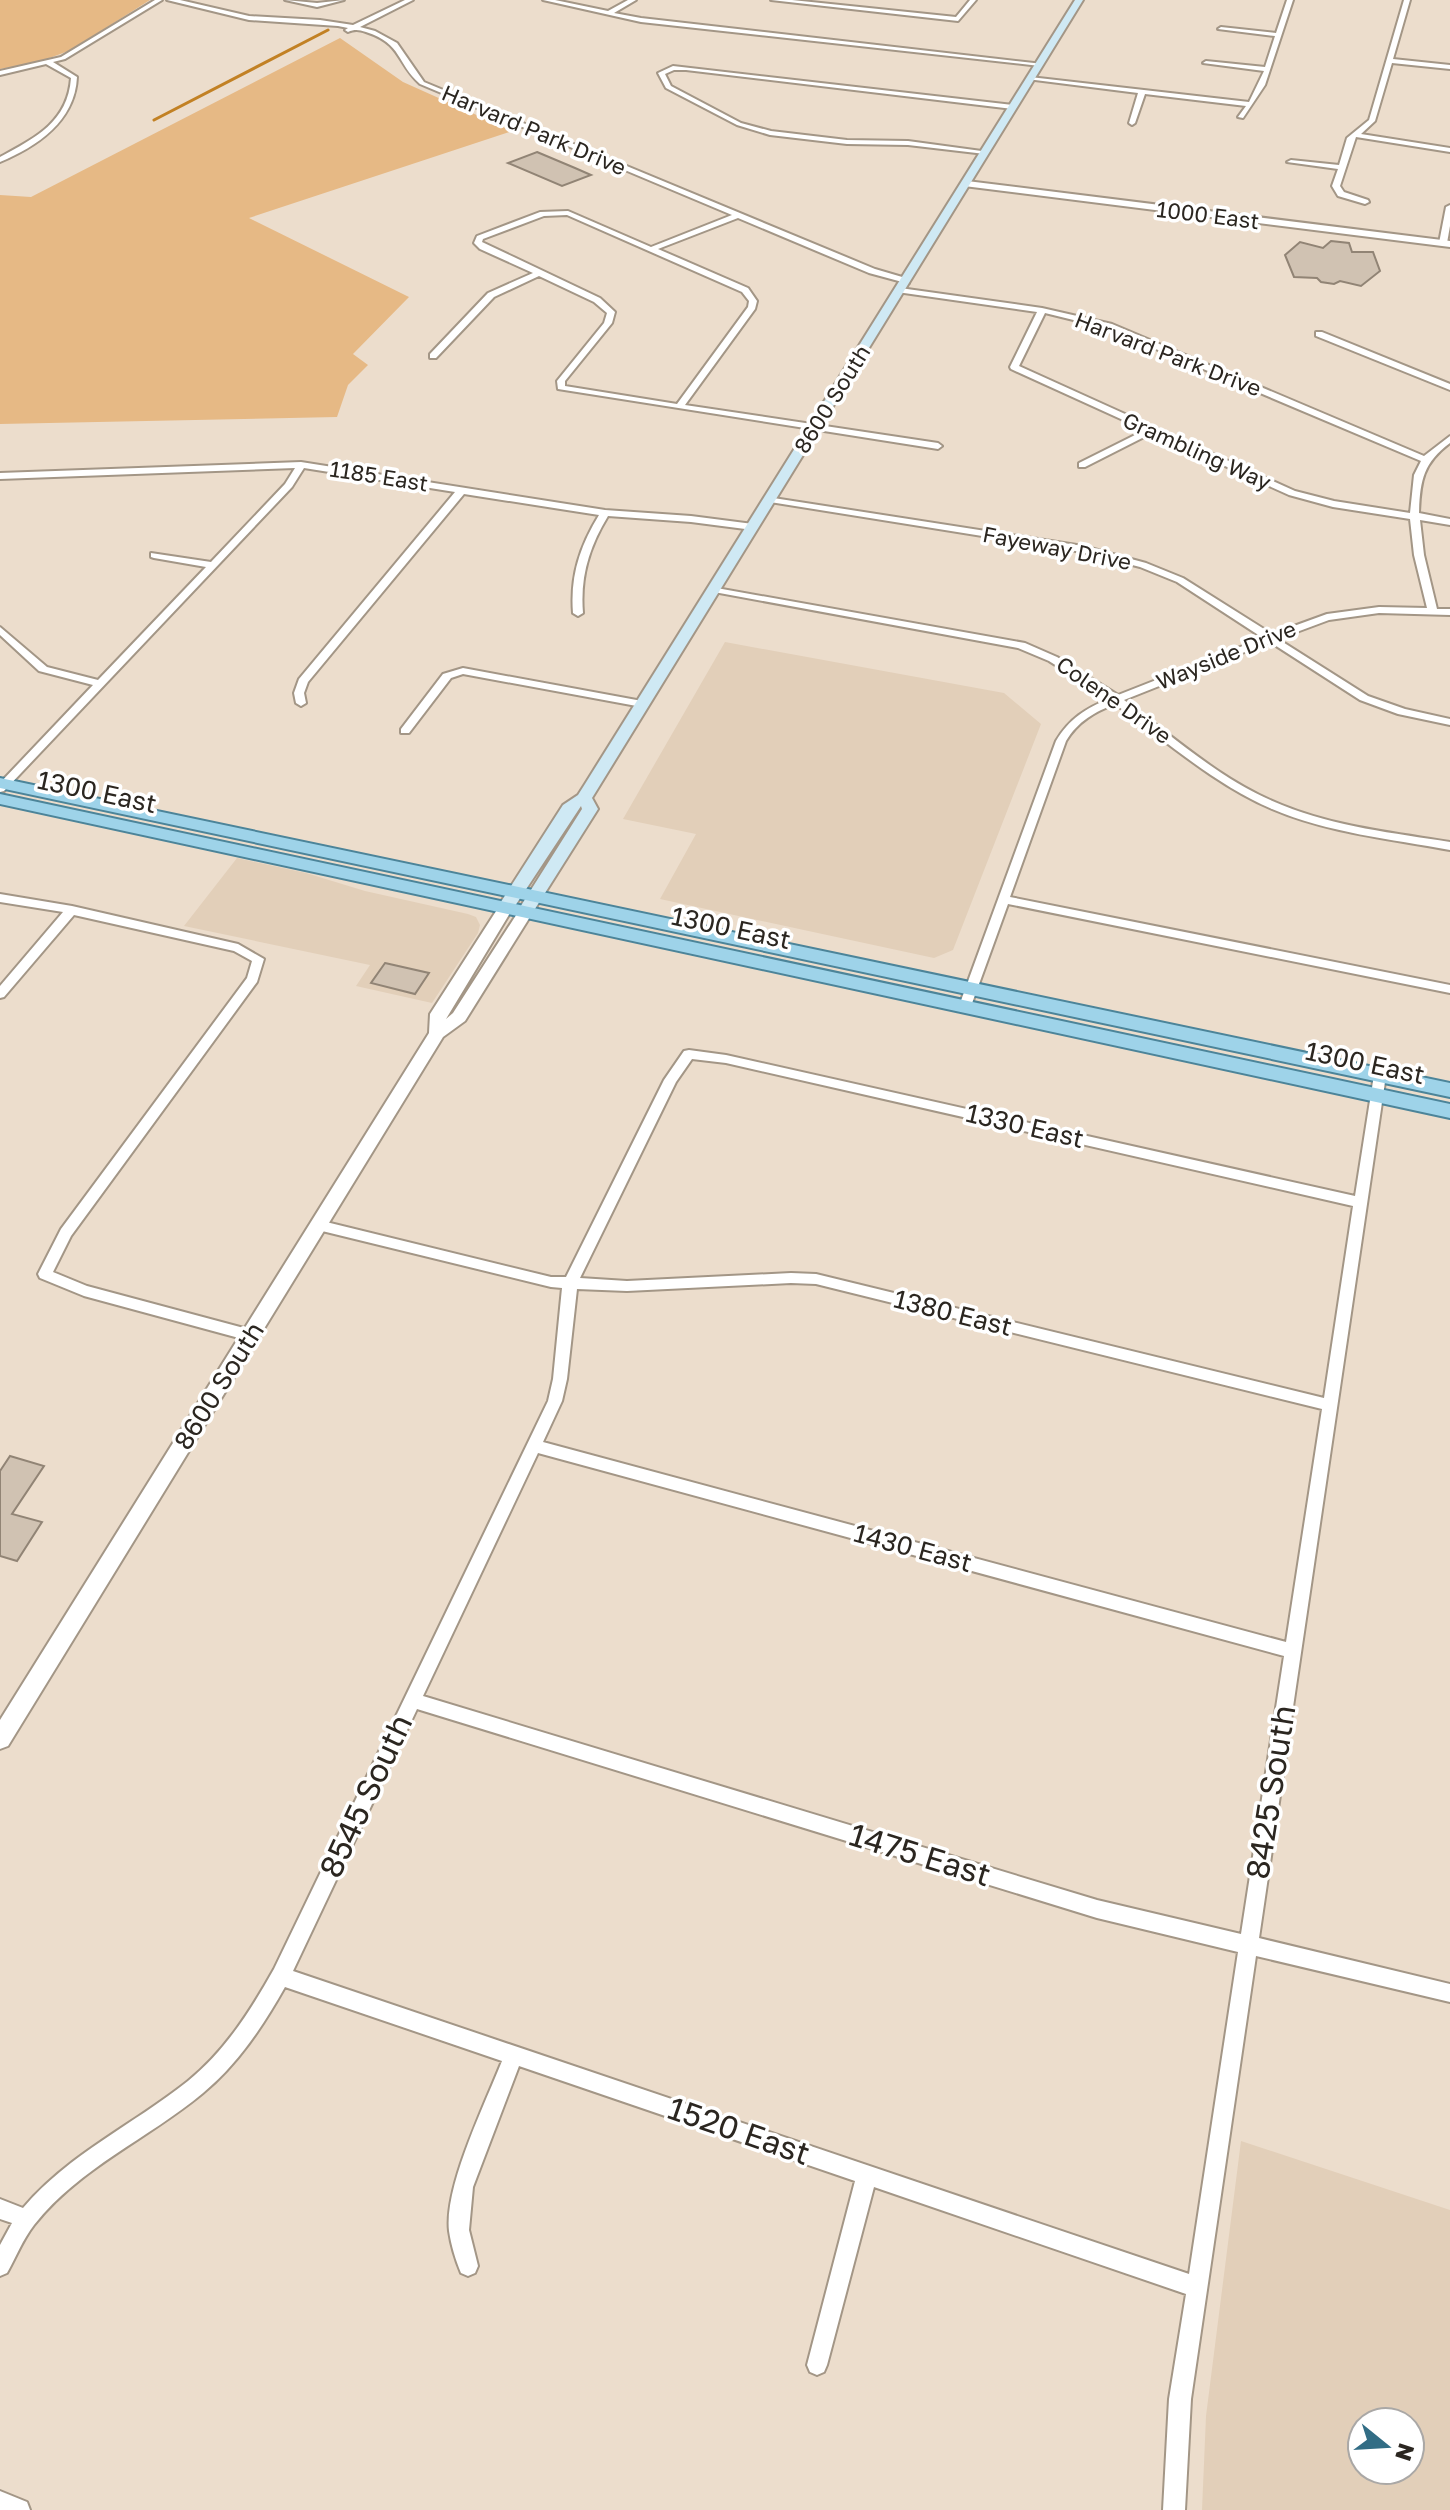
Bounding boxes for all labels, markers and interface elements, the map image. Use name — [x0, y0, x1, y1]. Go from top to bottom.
street label: Harvard Park Drive — [438, 79, 630, 181]
street label: 1000 East — [1155, 195, 1261, 234]
street label: Harvard Park Drive — [1071, 306, 1265, 402]
street label: 8600 South — [788, 340, 875, 458]
street label: Grambling Way — [1119, 406, 1275, 495]
street label: 1185 East — [328, 454, 430, 497]
street label: Fayeway Drive — [981, 520, 1134, 575]
street label: Wayside Drive — [1152, 614, 1300, 695]
street label: Colene Drive — [1052, 650, 1177, 749]
street label: 1300 East — [35, 764, 160, 819]
street label: 1300 East — [669, 900, 794, 955]
street label: 1300 East — [1303, 1035, 1428, 1090]
street label: 1330 East — [963, 1097, 1087, 1154]
street label: 1380 East — [891, 1283, 1015, 1342]
street label: 8600 South — [167, 1316, 270, 1455]
street label: 1430 East — [851, 1517, 975, 1578]
street label: 8425 South — [1238, 1702, 1303, 1882]
street label: 8545 South — [311, 1708, 419, 1883]
street label: 1475 East — [845, 1815, 995, 1893]
street label: 1520 East — [663, 2088, 815, 2172]
north arrow — [1346, 2406, 1426, 2486]
text: N — [1390, 2440, 1421, 2464]

